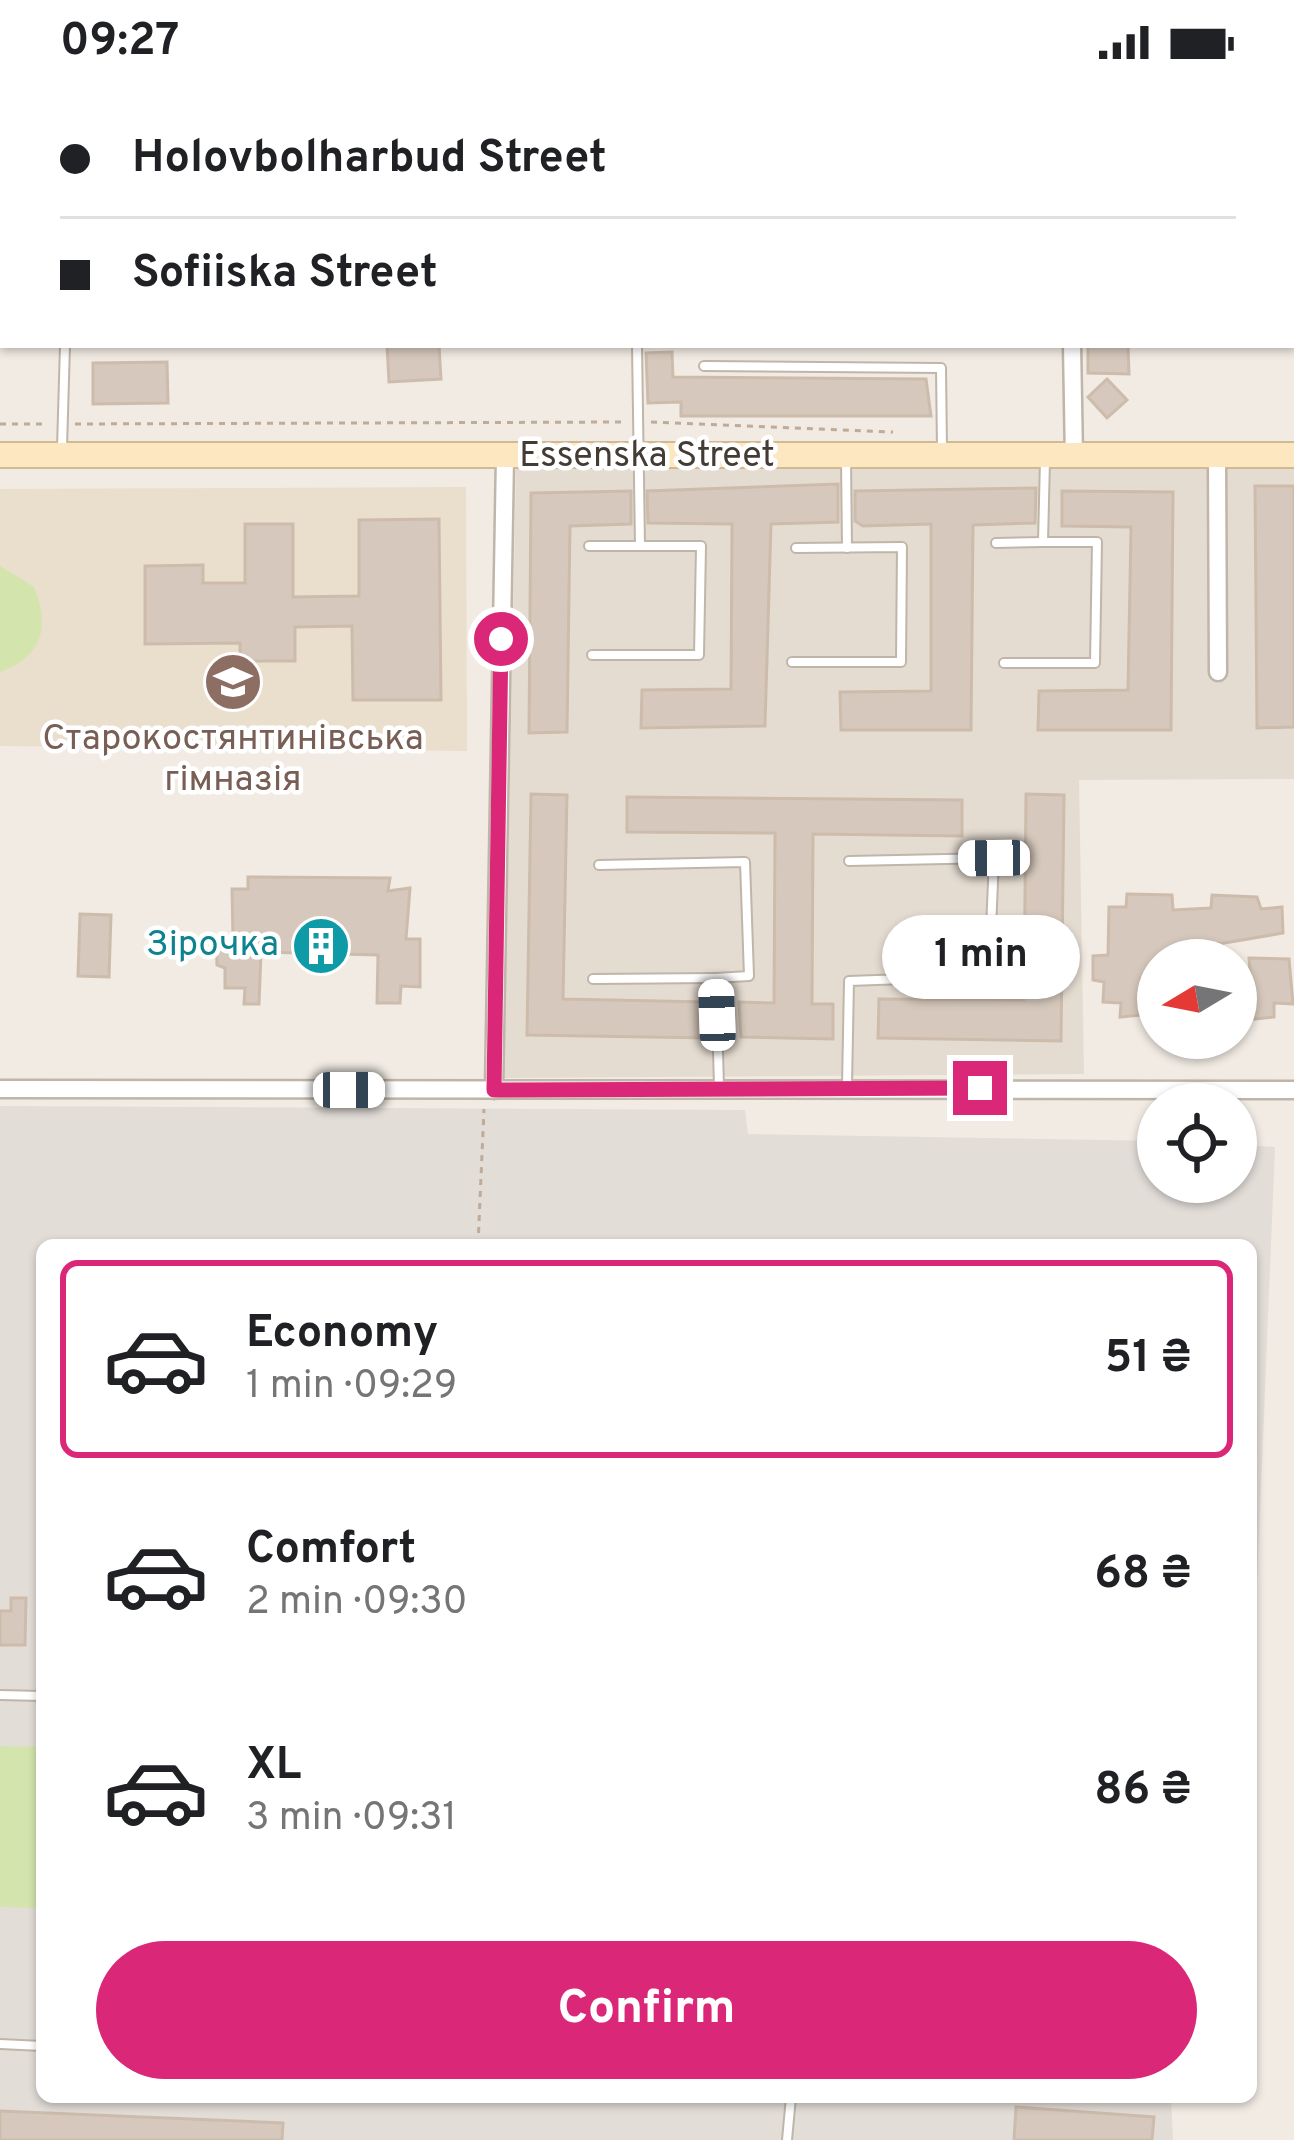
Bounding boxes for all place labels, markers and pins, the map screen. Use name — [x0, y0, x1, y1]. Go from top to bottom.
school or university icon: Старокостянтинівська гімназія — [202, 651, 264, 713]
place label: Старокостянтинівська гімназія — [42, 717, 424, 804]
building icon: Зірочка — [290, 915, 352, 977]
place label: Зірочка — [146, 923, 279, 969]

